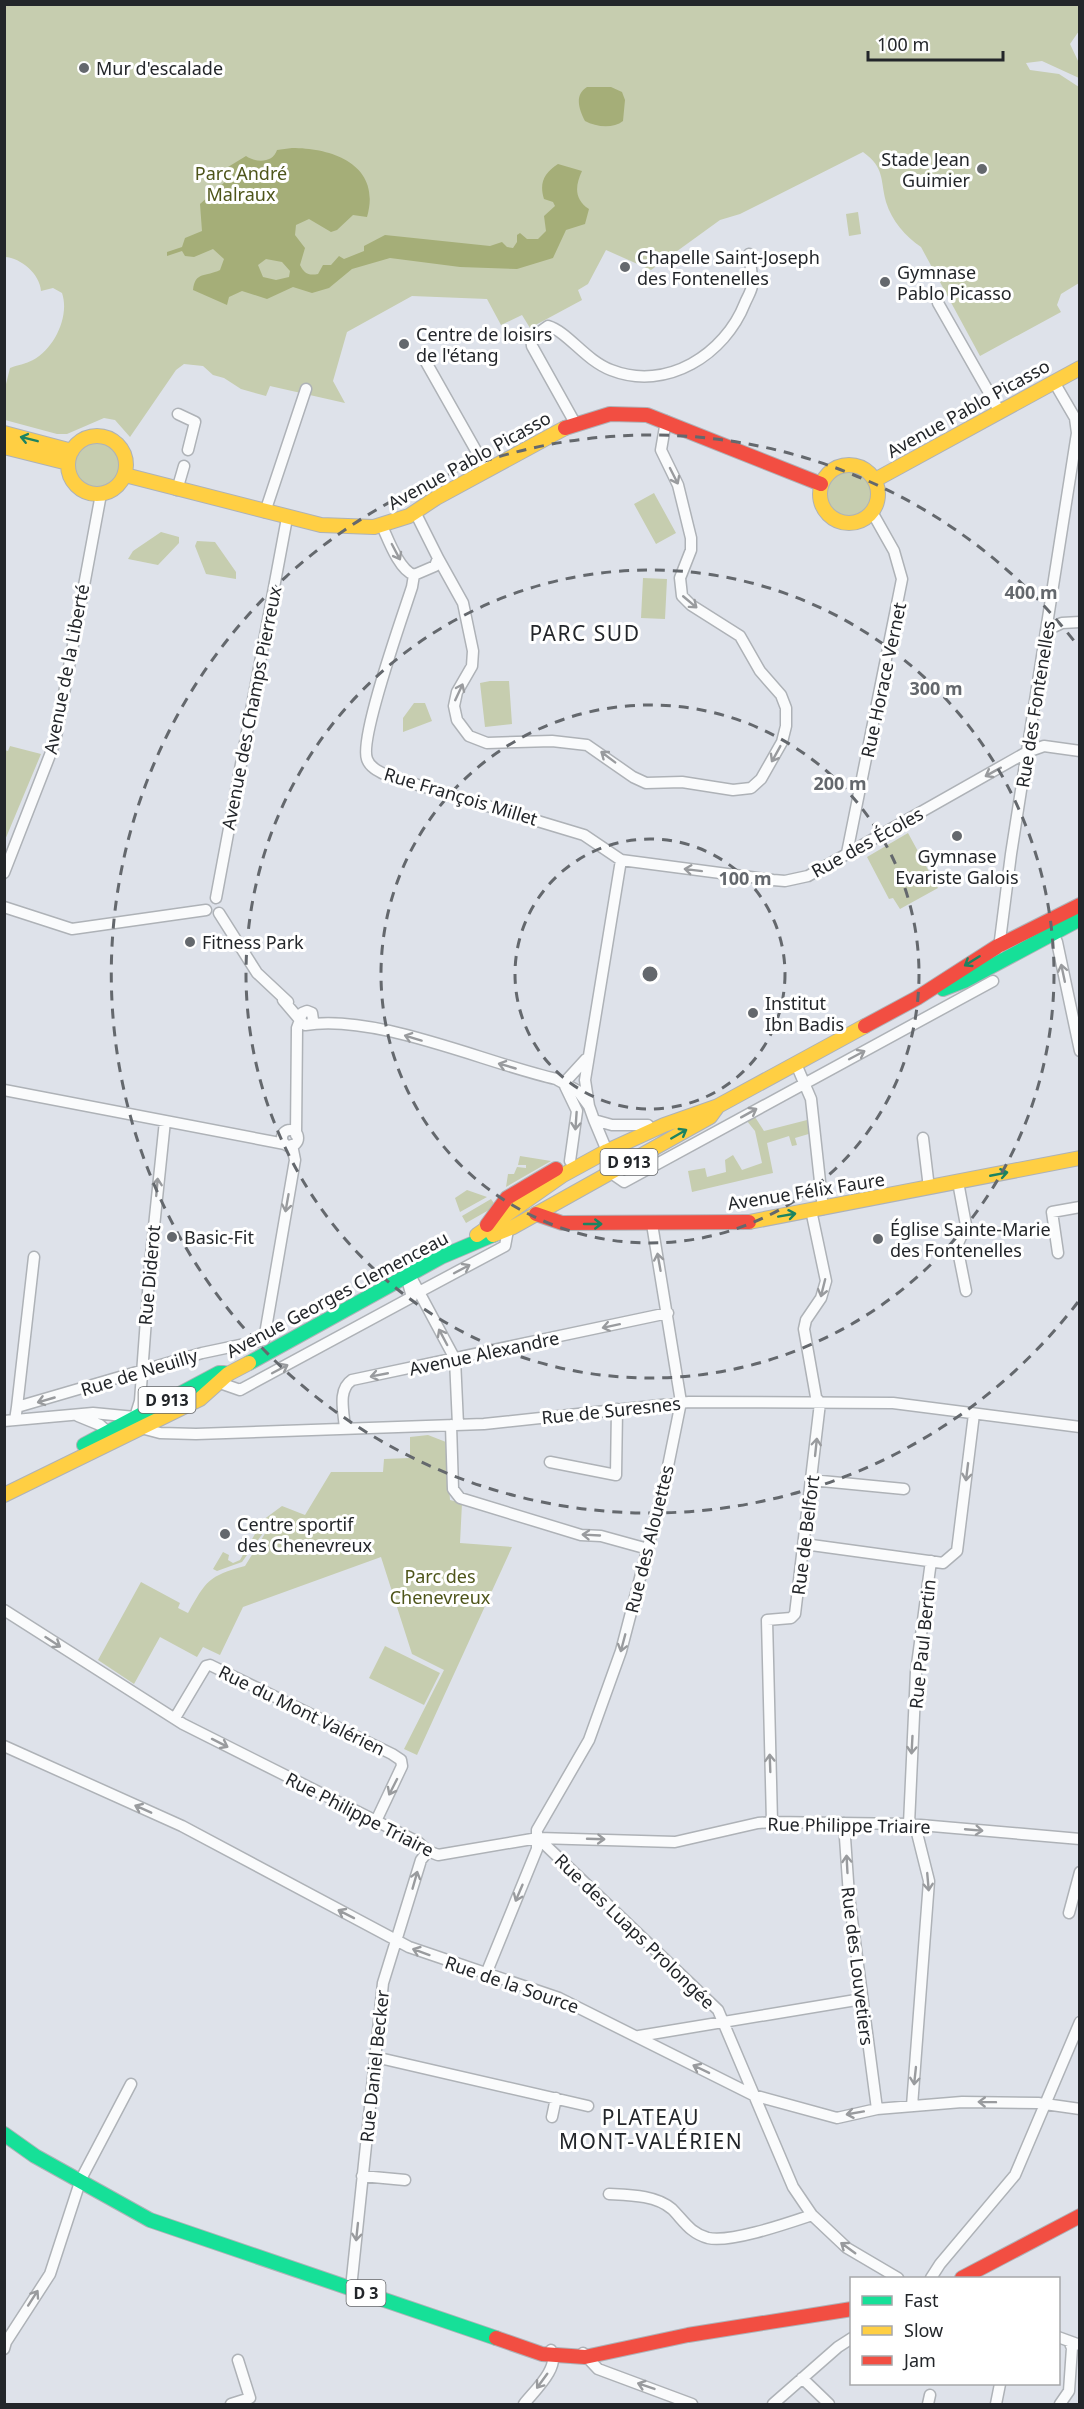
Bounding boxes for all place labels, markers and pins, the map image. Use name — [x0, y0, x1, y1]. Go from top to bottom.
place label: Mur d'escalade — [96, 56, 223, 80]
marker: Mur d'escalade — [77, 61, 91, 75]
place label: Stade Jean Guimier — [881, 147, 971, 192]
marker: Stade Jean Guimier — [975, 162, 989, 176]
place label: Chapelle Saint-Joseph des Fontenelles — [637, 245, 820, 290]
marker: Chapelle Saint-Joseph des Fontenelles — [618, 260, 632, 274]
place label: Gymnase Pablo Picasso — [897, 260, 1012, 305]
marker: Gymnase Pablo Picasso — [878, 275, 892, 289]
place label: Centre de loisirs de l'étang — [416, 322, 552, 367]
marker: Centre de loisirs de l'étang — [397, 337, 411, 351]
marker: Gymnase Evariste Galois — [950, 829, 964, 843]
place label: Gymnase Evariste Galois — [895, 844, 1019, 889]
place label: Fitness Park — [202, 930, 304, 954]
marker: Fitness Park — [183, 935, 197, 949]
centre of rings — [640, 964, 660, 984]
place label: Institut Ibn Badis — [765, 991, 844, 1036]
marker: Institut Ibn Badis — [746, 1006, 760, 1020]
place label: Église Sainte-Marie des Fontenelles — [890, 1217, 1051, 1262]
place label: Basic-Fit — [184, 1225, 254, 1249]
marker: Basic-Fit — [165, 1230, 179, 1244]
marker: Église Sainte-Marie des Fontenelles — [871, 1232, 885, 1246]
place label: Centre sportif des Chenevreux — [237, 1512, 373, 1557]
marker: Centre sportif des Chenevreux — [218, 1527, 232, 1541]

